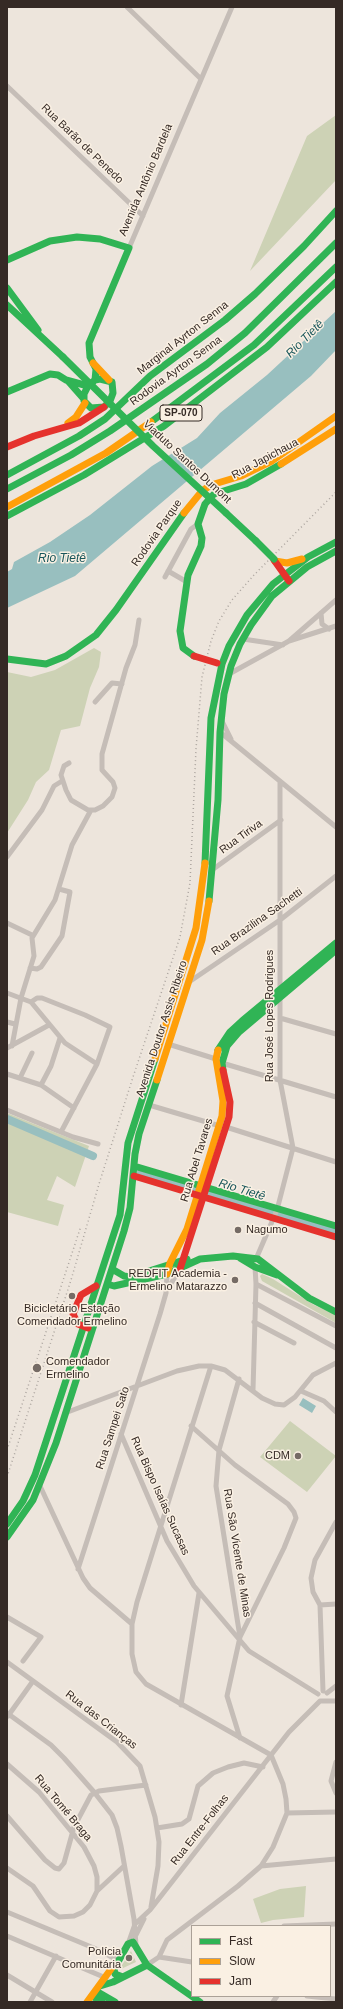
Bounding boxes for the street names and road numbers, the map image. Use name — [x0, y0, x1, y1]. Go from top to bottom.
street label: Rua Barão de Penedo — [38, 101, 126, 187]
street label: Avenida Antônio Bardela — [116, 122, 176, 238]
street label: Marginal Ayrton Senna — [135, 298, 231, 378]
street label: Rodovia Ayrton Senna — [128, 333, 224, 409]
road number: SP-070 — [160, 405, 202, 421]
street label: Viaduto Santos Dumont — [140, 418, 234, 506]
street label: Rua Japichaua — [230, 436, 300, 482]
street label: Rodovia Parque — [129, 497, 185, 569]
street label: Rua Tiriva — [217, 817, 265, 857]
street label: Rua Brazilina Sachetti — [209, 886, 305, 958]
street label: Rua José Lopes Rodrigues — [263, 950, 277, 1082]
street label: Avenida Doutor Assis Ribeiro — [134, 959, 190, 1099]
street label: Rua Abel Tavares — [178, 1117, 216, 1203]
street label: Rua Sampei Sato — [93, 1385, 133, 1471]
street label: Rua Bispo Isaías Sucasas — [128, 1435, 192, 1557]
street label: Rua São Vicente de Minas — [220, 1488, 254, 1618]
street label: Rua das Crianças — [62, 1688, 140, 1752]
street label: Rua Tomé Braga — [31, 1772, 95, 1844]
street label: Rua Entre-Folhas — [168, 1792, 232, 1868]

